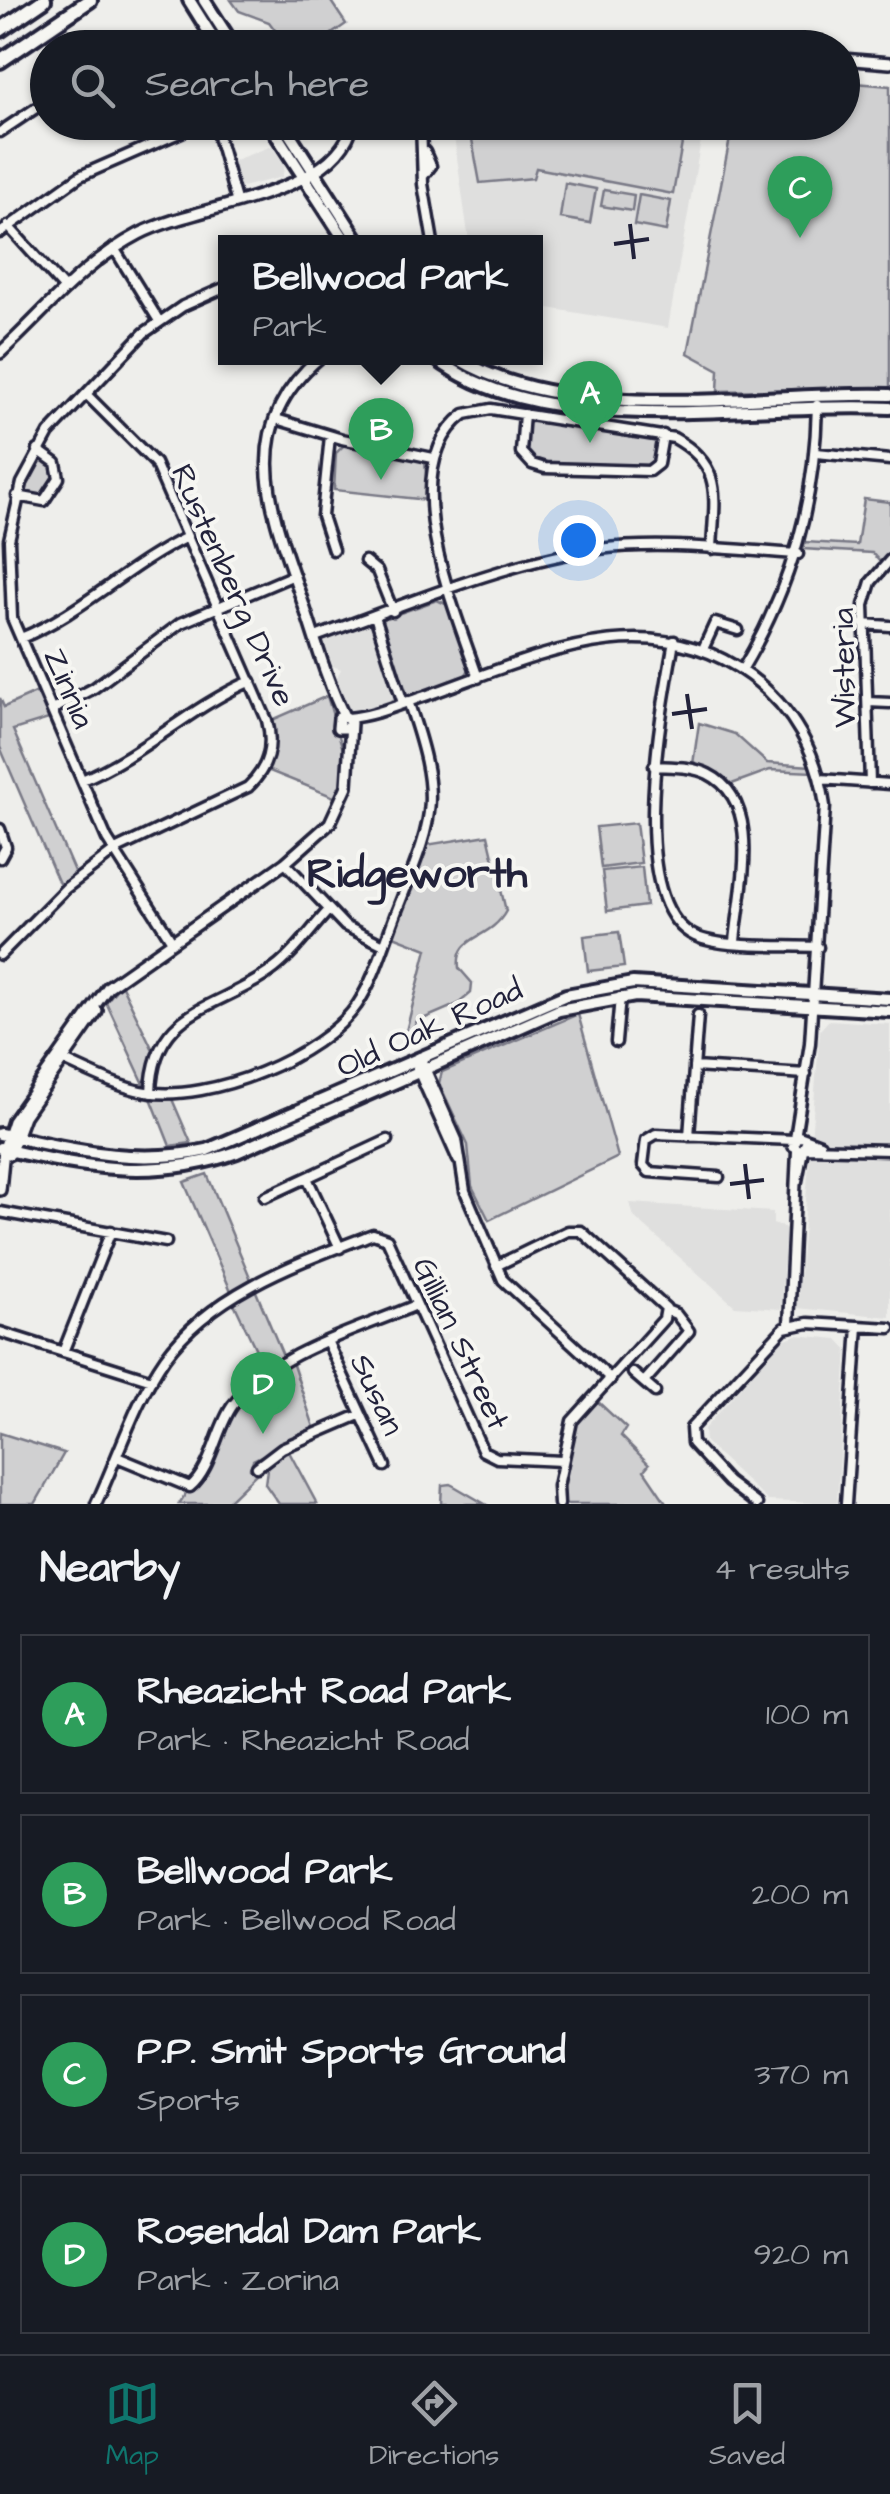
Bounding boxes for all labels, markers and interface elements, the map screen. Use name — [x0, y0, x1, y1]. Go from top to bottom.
search box — [30, 30, 860, 140]
icon: search — [65, 58, 120, 113]
text: Search here — [145, 59, 369, 111]
pin: C — [768, 156, 832, 238]
popup — [218, 235, 543, 365]
text: Bellwood Park — [253, 252, 508, 304]
text: Park — [253, 304, 327, 349]
pin: A — [558, 360, 622, 443]
pin: B — [348, 398, 414, 480]
street label: Rustenberg Drive — [159, 457, 306, 714]
your location — [553, 515, 604, 566]
street label: Wisteria — [821, 608, 868, 728]
street label: Zinnia — [32, 642, 106, 736]
district label: Ridgeworth — [307, 846, 529, 905]
street label: Old Oak Road — [329, 967, 530, 1089]
street label: Gillian Street — [401, 1250, 520, 1437]
street label: Susan — [338, 1347, 415, 1443]
pin: D — [230, 1352, 296, 1434]
text: Nearby — [40, 1540, 180, 1598]
text: 4 results — [714, 1547, 850, 1592]
text: Rheazicht Road Park — [137, 1666, 511, 1718]
text: A — [64, 1692, 85, 1737]
text: 100 m — [766, 1692, 848, 1737]
text: Park · Rheazicht Road — [137, 1718, 469, 1763]
text: Bellwood Park — [137, 1846, 393, 1898]
text: B — [63, 1872, 86, 1917]
text: 200 m — [752, 1872, 848, 1917]
text: Park · Bellwood Road — [137, 1898, 456, 1943]
text: P.P. Smit Sports Ground — [137, 2026, 566, 2078]
text: C — [63, 2052, 86, 2097]
text: 370 m — [754, 2052, 848, 2097]
text: Sports — [137, 2078, 240, 2123]
text: Rosendal Dam Park — [137, 2206, 481, 2258]
text: D — [64, 2232, 85, 2277]
text: 920 m — [754, 2232, 848, 2277]
text: Park · Zorina — [137, 2258, 339, 2303]
tab: Map — [105, 2376, 160, 2475]
tab: Directions — [369, 2376, 499, 2475]
tab: Saved — [709, 2376, 785, 2475]

